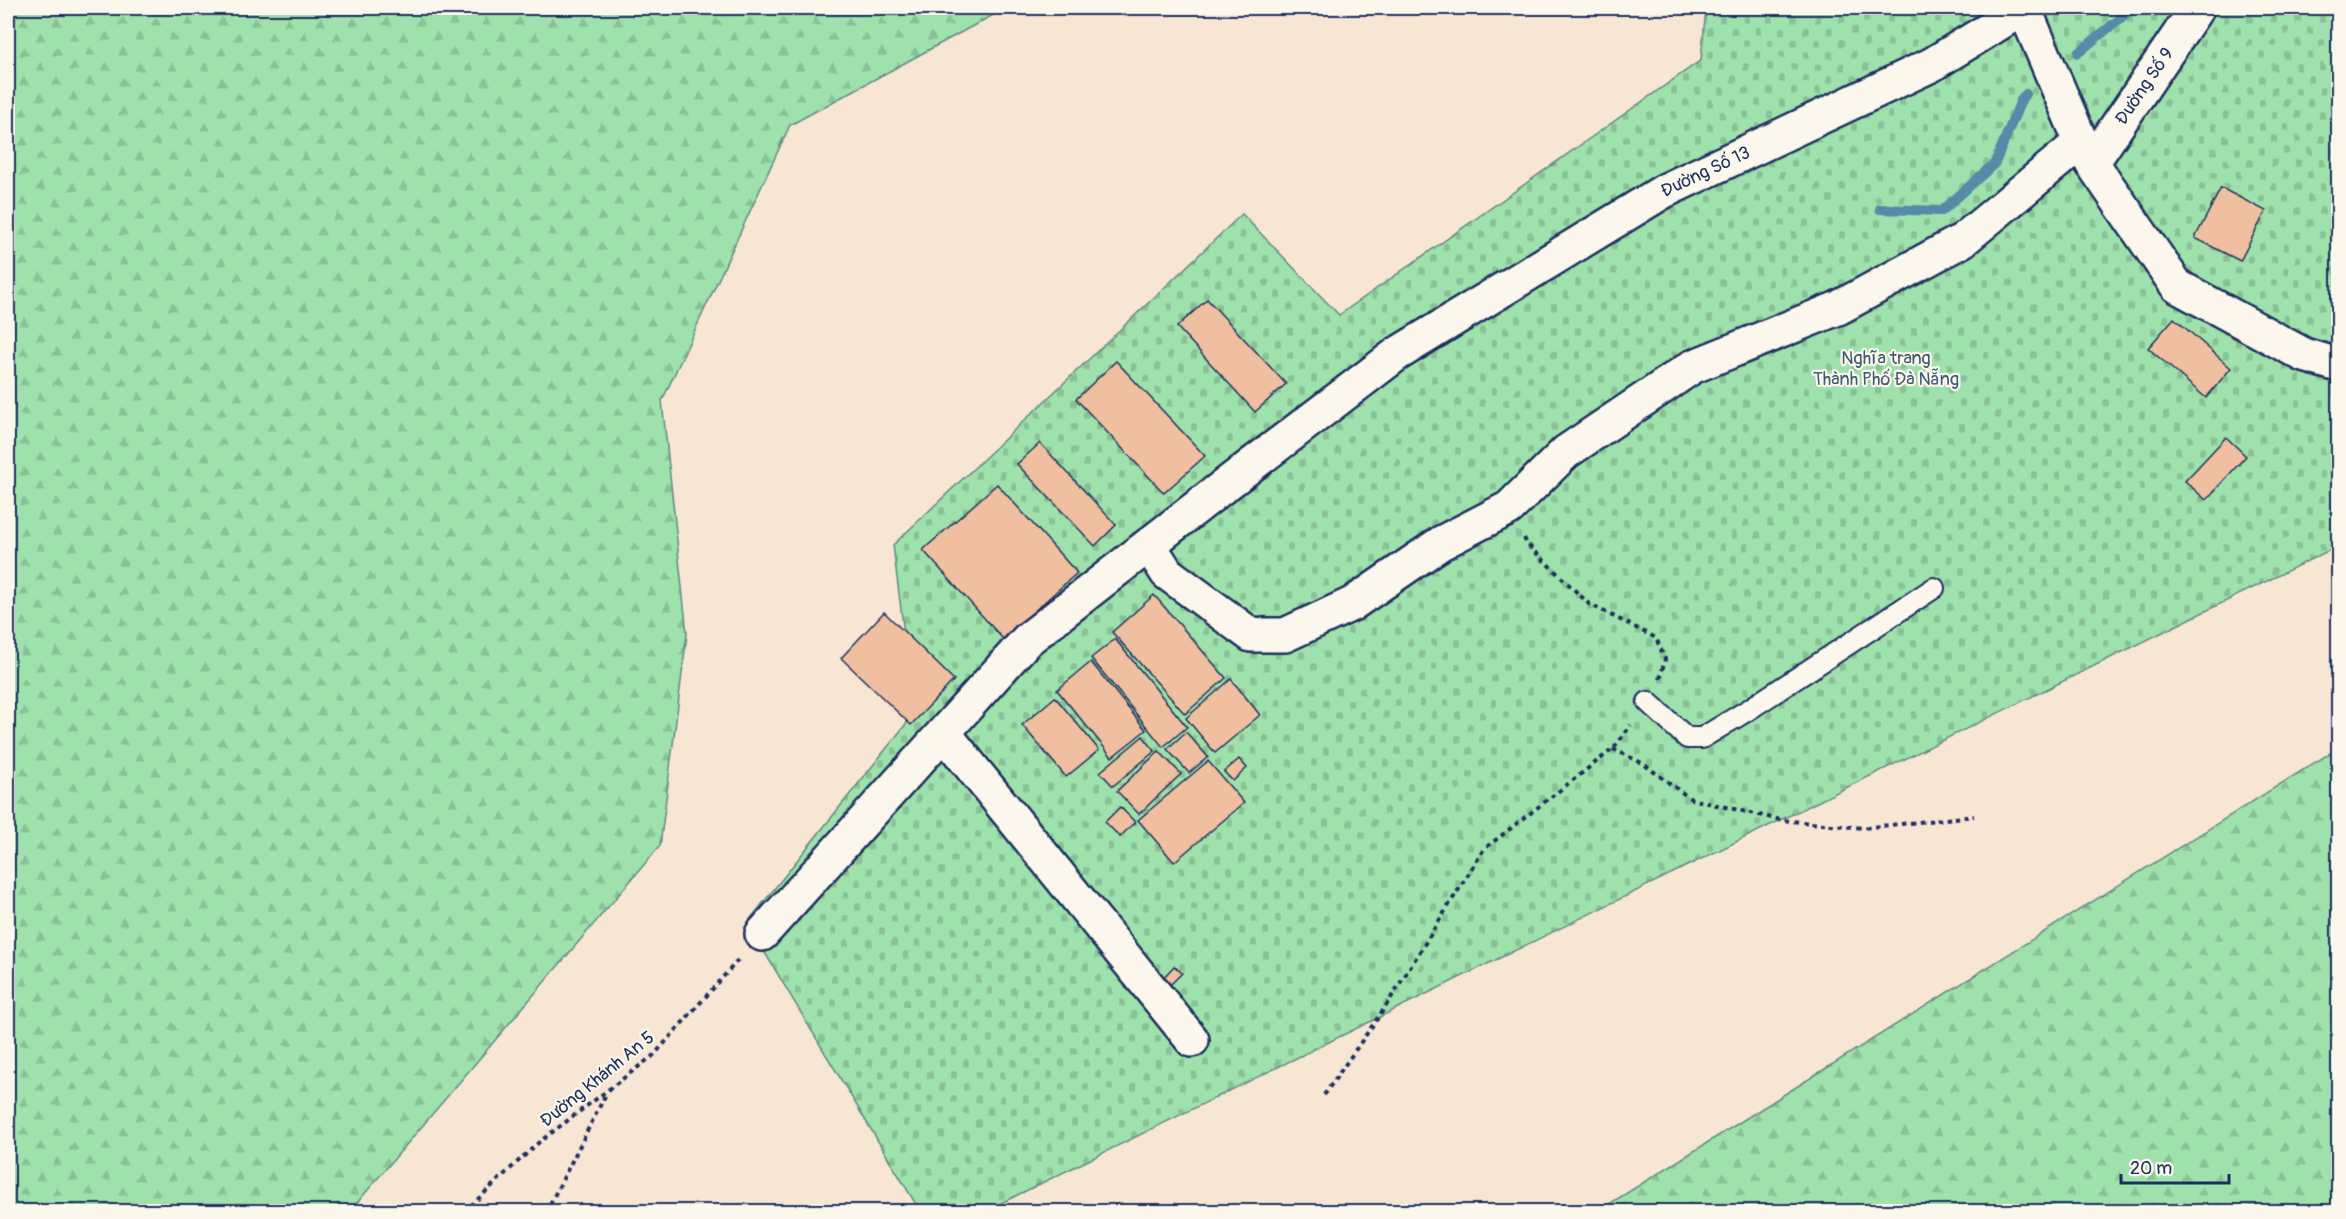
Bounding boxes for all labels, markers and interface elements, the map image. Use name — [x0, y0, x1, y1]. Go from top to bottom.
street label: Đường Số 9 — [2110, 43, 2179, 129]
street label: Đường Số 13 — [1657, 141, 1754, 203]
park label: Nghĩa trang Thành Phố Đà Nẵng — [1813, 347, 1959, 391]
street label: Đường Khánh An 5 — [535, 1026, 659, 1133]
scale bar — [2121, 1147, 2229, 1185]
text: 20 m — [2130, 1157, 2172, 1180]

